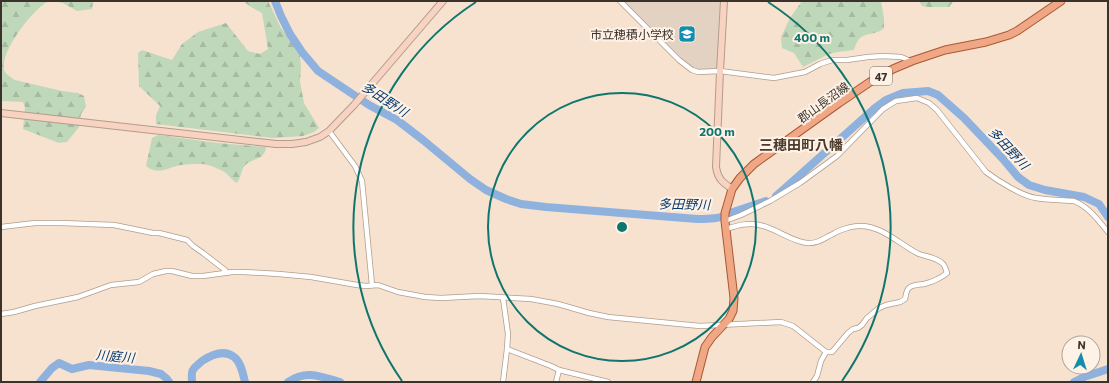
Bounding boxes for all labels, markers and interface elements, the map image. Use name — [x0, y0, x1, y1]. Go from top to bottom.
school or university icon: 市立穂積小学校 — [677, 24, 697, 44]
place label: 市立穂積小学校 — [590, 27, 674, 41]
text: 400 m — [794, 30, 830, 44]
road number: 47 — [870, 67, 892, 85]
water label: 多田野川 — [359, 78, 413, 121]
street label: 郡山長沼線 — [795, 79, 851, 125]
text: 200 m — [699, 124, 735, 138]
water label: 多田野川 — [985, 124, 1034, 174]
district label: 三穂田町八幡 — [759, 136, 843, 153]
water label: 多田野川 — [658, 196, 712, 212]
centre of rings — [615, 220, 629, 234]
north arrow — [1061, 335, 1101, 375]
text: N — [1077, 338, 1086, 351]
water label: 川庭川 — [95, 346, 137, 366]

